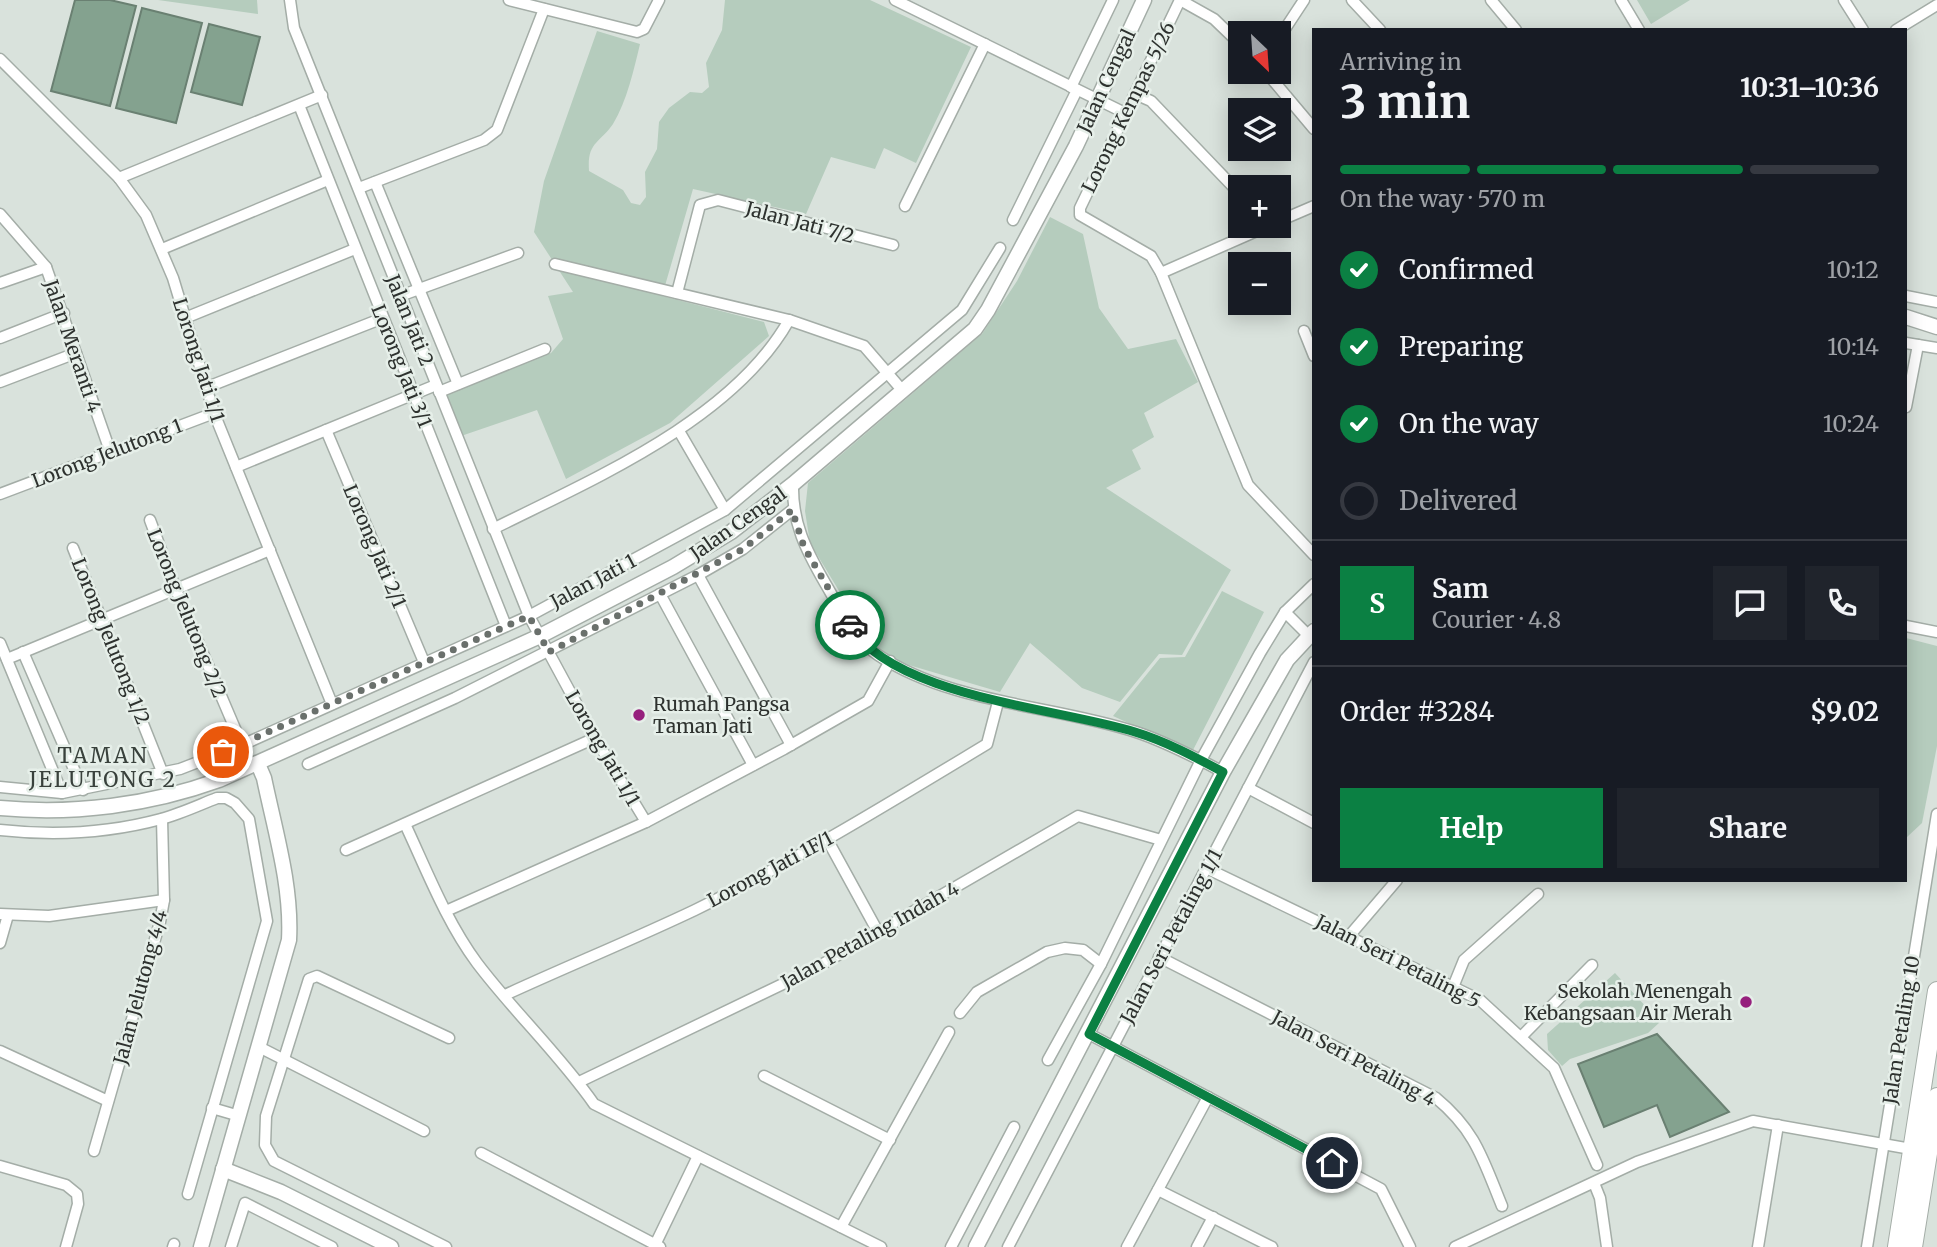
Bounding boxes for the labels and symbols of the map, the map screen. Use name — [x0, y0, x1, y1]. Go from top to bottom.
street label: Lorong Kempas 5/26 — [1076, 17, 1180, 197]
north arrow — [1228, 21, 1292, 84]
street label: Jalan Cengal — [1071, 25, 1141, 138]
street label: Jalan Jati 7/2 — [742, 196, 857, 248]
street label: Jalan Jati 2 — [381, 270, 439, 369]
street label: Jalan Meranti 4 — [39, 275, 107, 416]
street label: Lorong Jati 1/1 — [168, 295, 230, 425]
street label: Lorong Jati 3/1 — [366, 301, 438, 431]
street label: Lorong Jelutong 1 — [28, 413, 186, 493]
street label: Lorong Jati 2/1 — [338, 481, 412, 612]
street label: Jalan Cengal — [684, 481, 791, 566]
street label: Lorong Jelutong 2/2 — [142, 525, 232, 701]
street label: Jalan Jati 1 — [545, 548, 640, 614]
street label: Lorong Jelutong 1/2 — [67, 554, 155, 728]
courier — [815, 590, 885, 660]
street label: Lorong Jati 1/1 — [560, 686, 646, 810]
place label: Rumah Pangsa Taman Jati — [653, 692, 790, 738]
marker: Rumah Pangsa Taman Jati — [631, 707, 647, 723]
pin — [193, 722, 253, 782]
district label: TAMAN JELUTONG 2 — [28, 742, 177, 793]
street label: Lorong Jati 1F/1 — [703, 826, 837, 912]
street label: Jalan Seri Petaling 1/1 — [1114, 844, 1227, 1028]
street label: Jalan Petaling Indah 4 — [776, 876, 964, 994]
street label: Jalan Jelutong 4/4 — [108, 907, 172, 1068]
street label: Jalan Seri Petaling 5 — [1311, 909, 1484, 1013]
street label: Jalan Petaling 10 — [1877, 954, 1925, 1107]
place label: Sekolah Menengah Kebangsaan Air Merah — [1524, 979, 1732, 1025]
marker: Sekolah Menengah Kebangsaan Air Merah — [1738, 994, 1754, 1010]
street label: Jalan Seri Petaling 4 — [1267, 1004, 1440, 1112]
pin — [1302, 1133, 1362, 1193]

